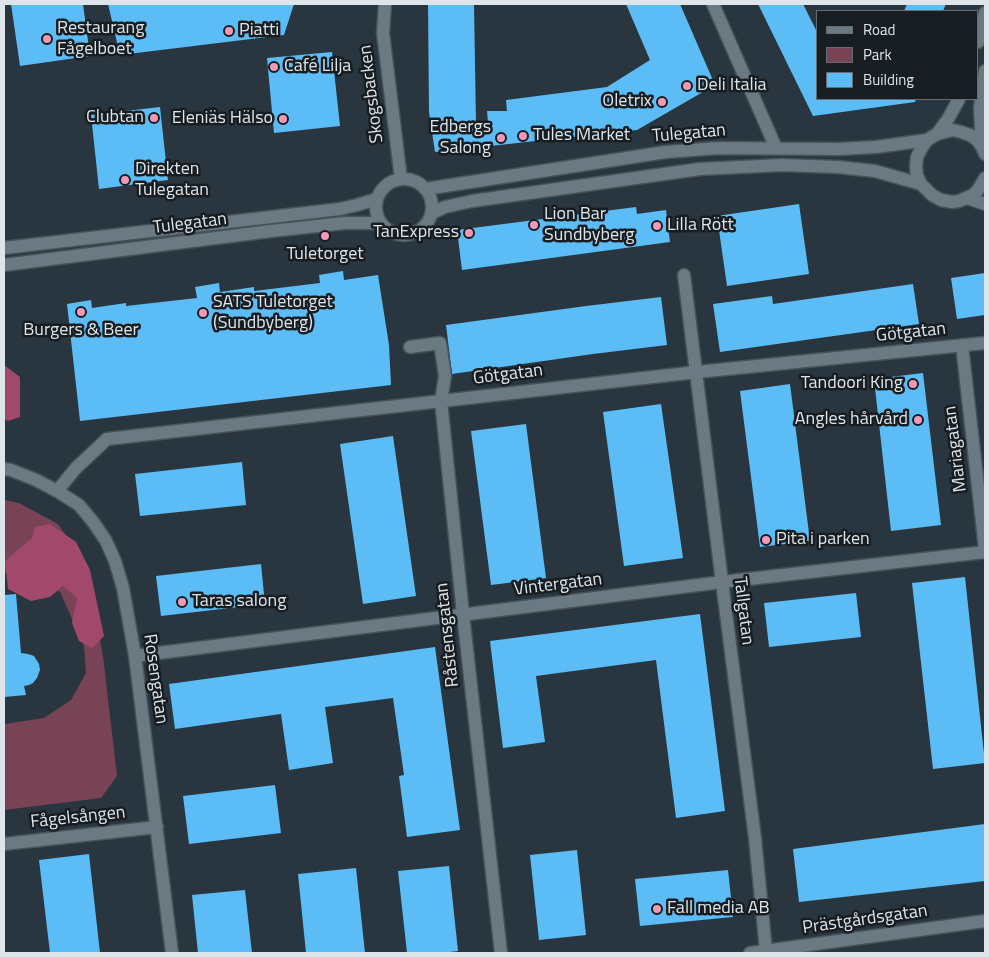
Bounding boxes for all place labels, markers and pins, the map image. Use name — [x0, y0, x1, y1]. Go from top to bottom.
place label: Restaurang Fågelboet — [57, 18, 144, 60]
place label: Piatti — [239, 20, 279, 42]
marker: Piatti — [223, 25, 235, 37]
marker: Restaurang Fågelboet — [41, 33, 53, 45]
place label: Café Lilja — [284, 56, 351, 78]
marker: Café Lilja — [268, 61, 280, 73]
place label: Deli Italia — [697, 75, 767, 97]
marker: Deli Italia — [681, 80, 693, 92]
place label: Oletrix — [602, 91, 652, 113]
marker: Oletrix — [656, 96, 668, 108]
place label: Clubtan — [86, 107, 144, 129]
place label: Eleniäs Hälso — [172, 108, 273, 130]
marker: Clubtan — [148, 112, 160, 124]
marker: Eleniäs Hälso — [277, 113, 289, 125]
place label: Edbergs Salong — [429, 117, 491, 160]
place label: Tules Market — [533, 125, 630, 147]
marker: Tules Market — [517, 130, 529, 142]
marker: Edbergs Salong — [495, 132, 507, 144]
place label: Direkten Tulegatan — [135, 159, 209, 202]
marker: Direkten Tulegatan — [119, 174, 131, 186]
place label: Lion Bar Sundbyberg — [544, 204, 634, 246]
place label: Lilla Rött — [667, 215, 734, 237]
marker: Lion Bar Sundbyberg — [528, 219, 540, 231]
marker: Lilla Rött — [651, 220, 663, 232]
place label: TanExpress — [373, 222, 459, 244]
marker: TanExpress — [463, 227, 475, 239]
marker: Tuletorget — [319, 230, 331, 242]
place label: Tuletorget — [286, 244, 364, 266]
place label: SATS Tuletorget (Sundbyberg) — [213, 292, 333, 334]
marker: Burgers & Beer — [75, 306, 87, 318]
marker: SATS Tuletorget (Sundbyberg) — [197, 307, 209, 319]
place label: Burgers & Beer — [23, 320, 139, 342]
place label: Tandoori King — [801, 373, 903, 395]
marker: Tandoori King — [907, 378, 919, 390]
place label: Angles hårvård — [795, 409, 908, 431]
marker: Angles hårvård — [912, 414, 924, 426]
place label: Pita i parken — [776, 529, 870, 551]
marker: Pita i parken — [760, 534, 772, 546]
place label: Taras salong — [192, 591, 286, 613]
marker: Taras salong — [176, 596, 188, 608]
place label: Fall media AB — [667, 898, 770, 920]
marker: Fall media AB — [651, 903, 663, 915]

